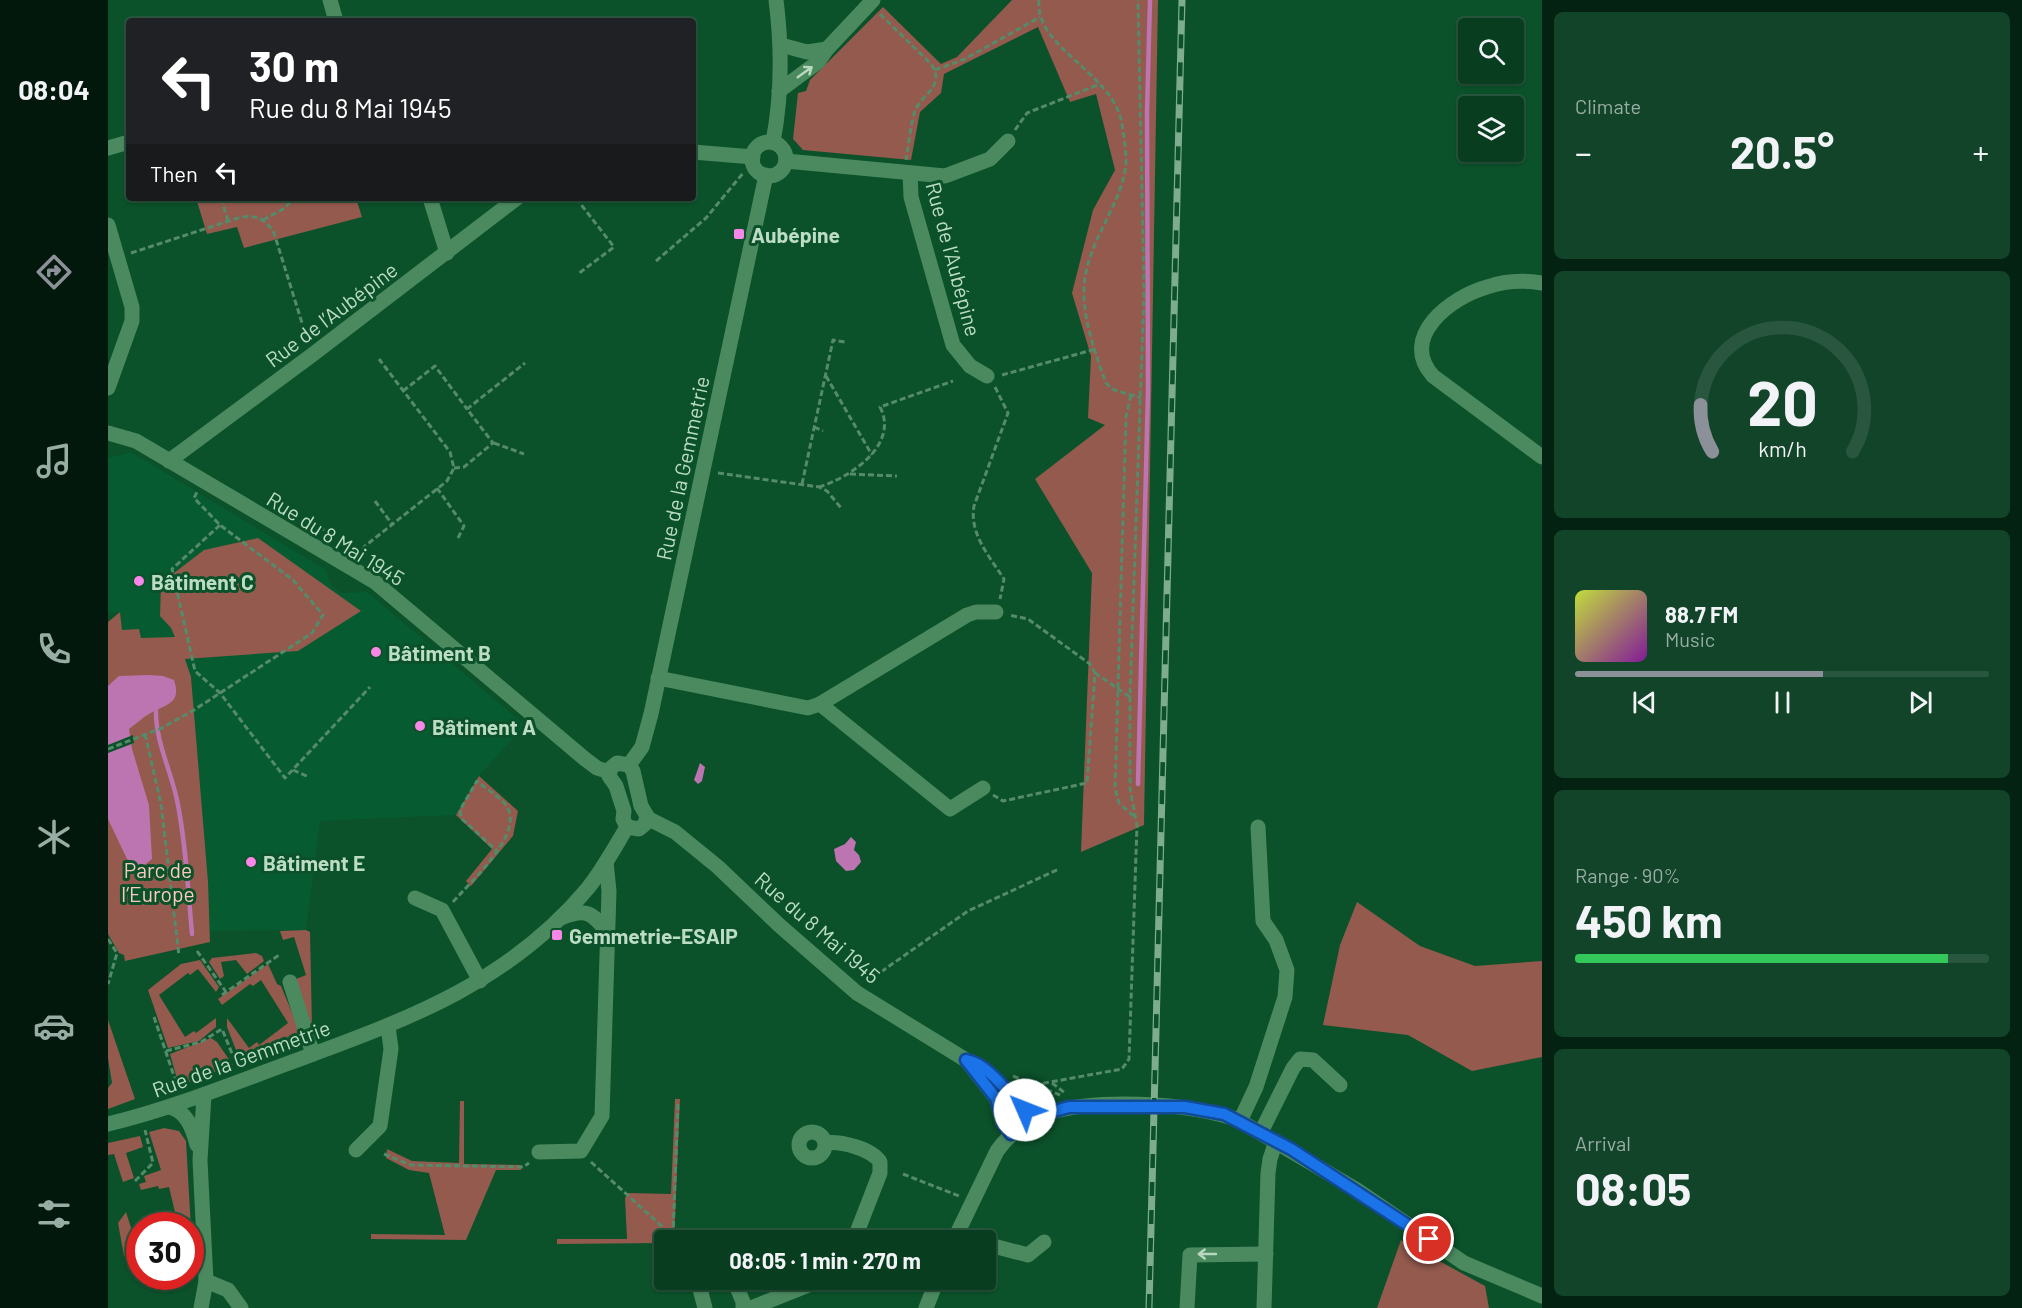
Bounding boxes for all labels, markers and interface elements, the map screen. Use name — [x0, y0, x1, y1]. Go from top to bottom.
map controls — [1458, 18, 1524, 162]
button: search — [1458, 18, 1524, 84]
text: 30 m — [249, 40, 339, 90]
icon: left — [150, 42, 228, 120]
one-way arrow — [797, 66, 813, 78]
text: 08:04 — [18, 73, 90, 105]
text: Rue du 8 Mai 1945 — [249, 91, 452, 123]
text: Climate — [1575, 94, 1641, 118]
button: layers — [1458, 96, 1524, 162]
text: 20.5° — [1730, 124, 1834, 178]
text: − — [1575, 132, 1592, 172]
text: + — [1973, 132, 1989, 172]
icon: left — [210, 156, 243, 189]
text: Then — [150, 160, 198, 186]
street label: Rue de l’Aubépine — [921, 179, 987, 339]
place label: Aubépine — [751, 222, 840, 247]
marker: Aubépine — [732, 227, 746, 241]
icon: directions — [33, 251, 75, 293]
street label: Rue de l’Aubépine — [260, 256, 402, 372]
text: 20 — [1747, 364, 1817, 438]
street label: Rue de la Gemmetrie — [650, 374, 714, 562]
text: km/h — [1758, 436, 1806, 461]
icon: music — [33, 440, 75, 482]
street label: Rue du 8 Mai 1945 — [263, 486, 409, 590]
place label: Bâtiment C — [151, 569, 254, 594]
marker: Bâtiment C — [132, 574, 146, 588]
text: 88.7 FM — [1665, 601, 1738, 627]
text: Music — [1665, 627, 1715, 651]
icon: phone — [33, 628, 75, 670]
place label: Bâtiment B — [388, 640, 491, 665]
marker: Bâtiment B — [369, 645, 383, 659]
icon: previous — [1628, 686, 1661, 719]
icon: pause — [1766, 686, 1799, 719]
icon: next — [1904, 686, 1937, 719]
place label: Bâtiment A — [432, 714, 536, 739]
marker: Bâtiment A — [413, 719, 427, 733]
icon: climate — [33, 816, 75, 858]
place label: Bâtiment E — [263, 850, 365, 875]
marker: Bâtiment E — [244, 855, 258, 869]
park label: Parc de l’Europe — [121, 857, 195, 906]
text: Range · 90% — [1575, 863, 1680, 887]
street label: Rue du 8 Mai 1945 — [750, 866, 886, 988]
text: 450 km — [1575, 893, 1723, 947]
place label: Gemmetrie-ESAIP — [569, 923, 738, 948]
marker: Gemmetrie-ESAIP — [550, 928, 564, 942]
icon: car — [33, 1005, 75, 1047]
street label: Rue de la Gemmetrie — [149, 1014, 333, 1102]
position arrow — [993, 1078, 1057, 1142]
text: Arrival — [1575, 1131, 1631, 1155]
text: 08:05 — [1575, 1161, 1691, 1215]
icon: filters — [33, 1193, 75, 1235]
speed limit sign: 30 — [126, 1212, 204, 1290]
pin — [1403, 1213, 1454, 1264]
icon: arrive — [1412, 1222, 1445, 1255]
text: 08:05 · 1 min · 270 m — [729, 1247, 921, 1273]
one-way arrow — [1198, 1248, 1218, 1260]

